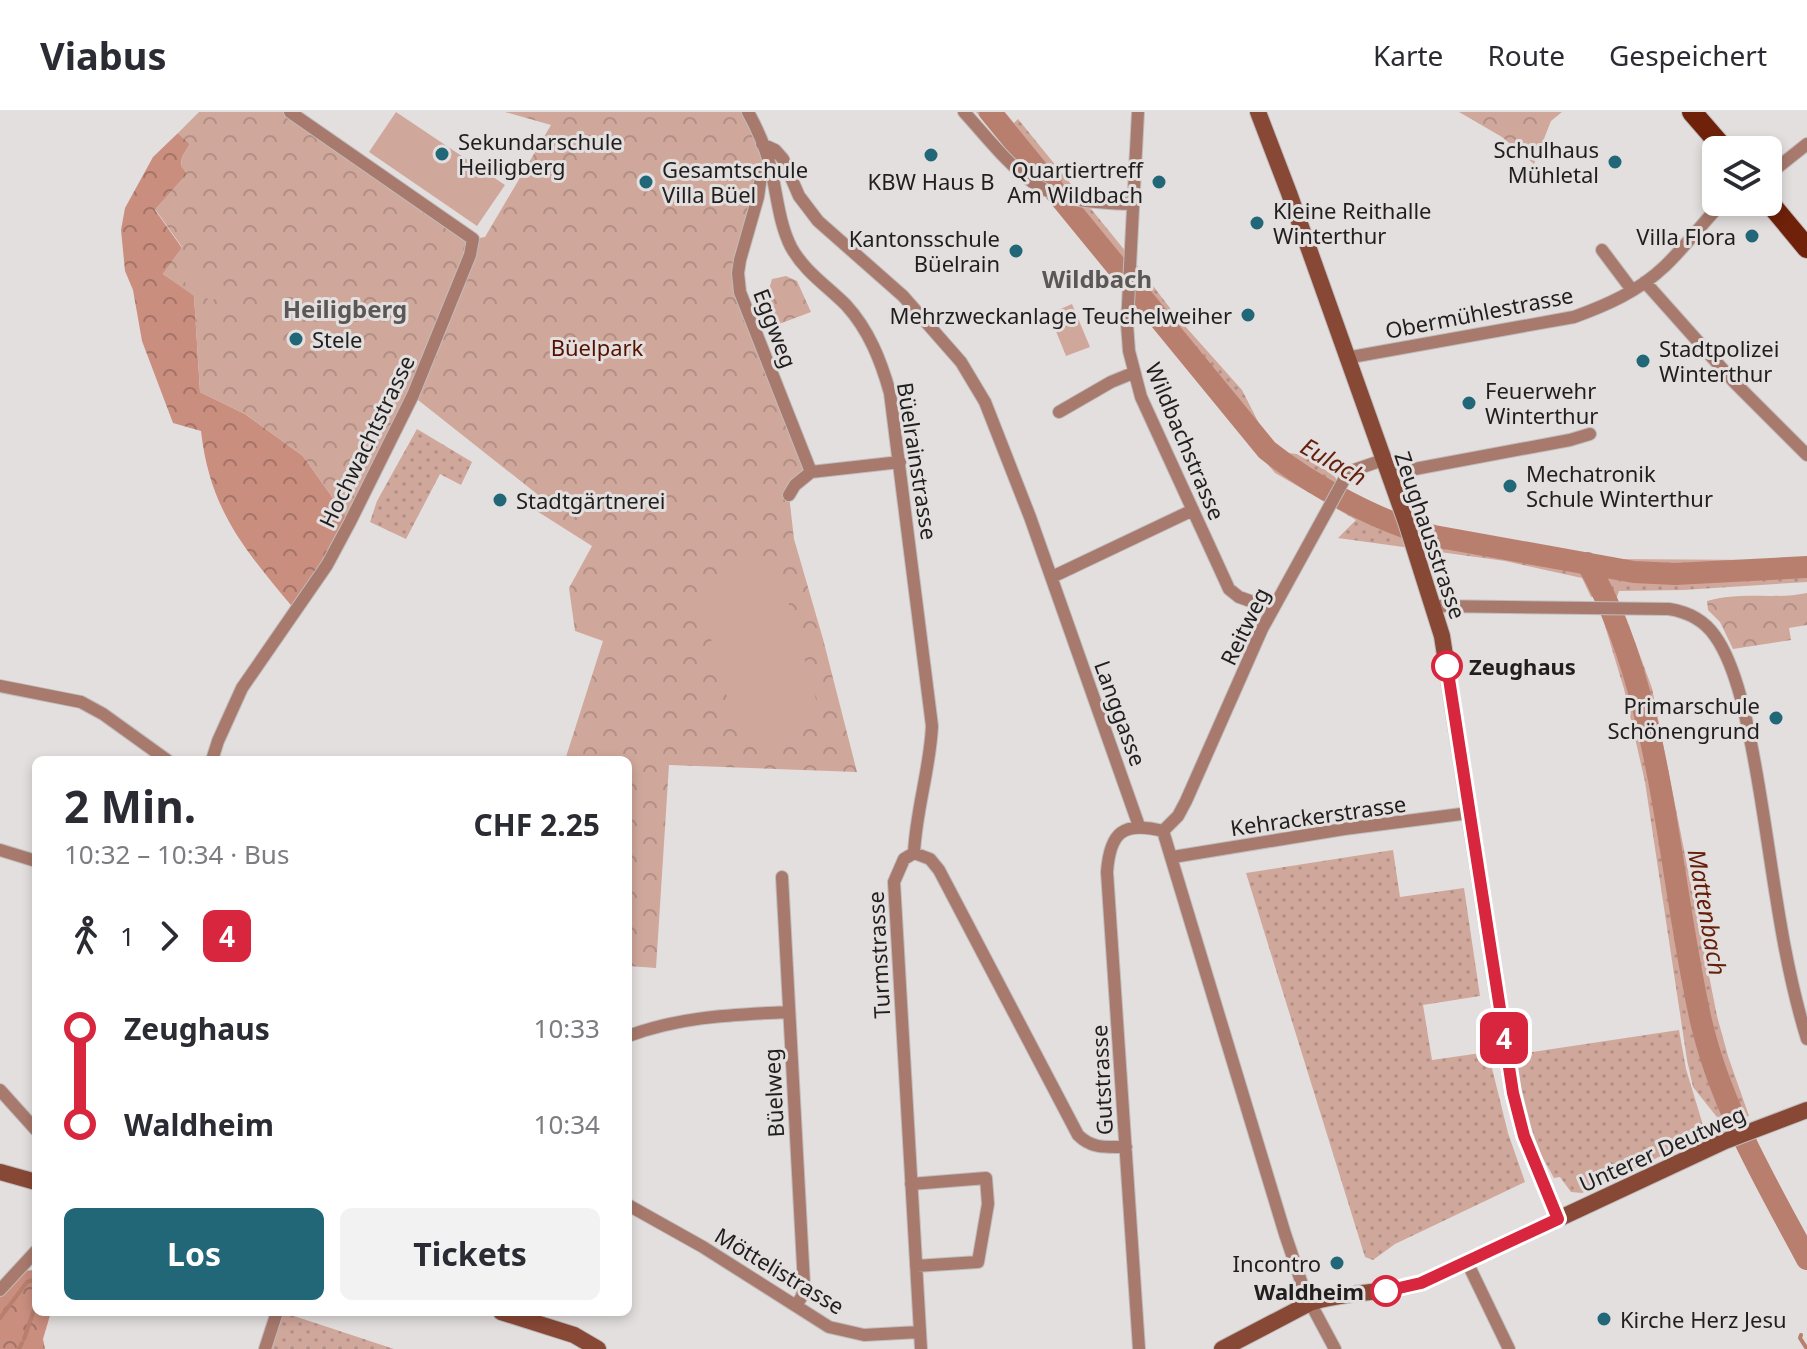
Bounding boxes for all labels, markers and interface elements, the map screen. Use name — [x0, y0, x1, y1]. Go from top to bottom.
text: Viabus — [40, 29, 167, 81]
text: Karte — [1373, 36, 1443, 74]
text: Route — [1487, 36, 1565, 74]
text: Gespeichert — [1609, 36, 1767, 74]
place label: Sekundarschule Heiligberg — [458, 126, 623, 181]
place label: Schulhaus Mühletal — [1493, 134, 1599, 189]
map controls — [1702, 136, 1782, 216]
button: layers — [1702, 136, 1782, 216]
marker: Sekundarschule Heiligberg — [433, 145, 451, 163]
marker: KBW Haus B — [922, 146, 940, 164]
marker: Schulhaus Mühletal — [1606, 153, 1624, 171]
place label: Gesamtschule Villa Büel — [662, 154, 808, 209]
place label: Quartiertreff Am Wildbach — [1007, 154, 1145, 209]
place label: KBW Haus B — [868, 166, 994, 196]
marker: Gesamtschule Villa Büel — [637, 173, 655, 191]
marker: Quartiertreff Am Wildbach — [1150, 173, 1168, 191]
place label: Kleine Reithalle Winterthur — [1273, 195, 1432, 250]
marker: Kleine Reithalle Winterthur — [1248, 214, 1266, 232]
place label: Villa Flora — [1636, 221, 1736, 251]
place label: Kantonsschule Büelrain — [849, 223, 1000, 278]
marker: Villa Flora — [1743, 227, 1761, 245]
marker: Kantonsschule Büelrain — [1007, 242, 1025, 260]
district label: Wildbach — [1042, 262, 1152, 295]
street label: Obermühlestrasse — [1382, 279, 1576, 345]
street label: Eggweg — [747, 284, 805, 372]
district label: Heiligberg — [283, 292, 407, 325]
place label: Mehrzweckanlage Teuchelweiher — [890, 300, 1232, 330]
marker: Mehrzweckanlage Teuchelweiher — [1239, 306, 1257, 324]
place label: Stele — [312, 324, 363, 354]
marker: Stele — [287, 330, 305, 348]
park label: Büelpark — [551, 332, 644, 362]
place label: Stadtpolizei Winterthur — [1659, 333, 1779, 388]
street label: Hochwachtstrasse — [311, 350, 421, 532]
marker: Stadtpolizei Winterthur — [1634, 352, 1652, 370]
street label: Wildbachstrasse — [1139, 358, 1233, 524]
place label: Feuerwehr Winterthur — [1485, 375, 1598, 430]
street label: Büelrainstrasse — [891, 380, 945, 542]
marker: Feuerwehr Winterthur — [1460, 394, 1478, 412]
water label: Eulach — [1295, 429, 1373, 493]
street label: Zeughausstrasse — [1388, 447, 1474, 623]
place label: Mechatronik Schule Winterthur — [1526, 458, 1713, 513]
marker: Mechatronik Schule Winterthur — [1501, 477, 1519, 495]
place label: Stadtgärtnerei — [516, 485, 665, 515]
marker: Stadtgärtnerei — [491, 491, 509, 509]
street label: Reitweg — [1212, 582, 1276, 670]
marker: Zeughaus — [1432, 651, 1462, 681]
place label: Zeughaus — [1469, 651, 1576, 681]
street label: Langgasse — [1088, 656, 1154, 770]
place label: Primarschule Schönengrund — [1608, 690, 1760, 745]
marker: Primarschule Schönengrund — [1767, 709, 1785, 727]
text: 2 Min. — [64, 776, 196, 836]
street label: Kehrackerstrasse — [1228, 788, 1408, 842]
text: CHF 2.25 — [474, 804, 600, 845]
text: 10:32 – 10:34 · Bus — [64, 836, 289, 872]
water label: Mattenbach — [1681, 846, 1735, 978]
street label: Turmstrasse — [860, 891, 896, 1019]
icon: walk — [64, 914, 108, 958]
icon: forward — [147, 914, 191, 958]
text: 4 — [219, 917, 235, 955]
text: 1 — [120, 918, 135, 954]
text: Zeughaus — [124, 1008, 270, 1049]
text: 10:33 — [534, 1010, 600, 1046]
line badge: 4 — [1478, 1012, 1530, 1064]
text: 4 — [1496, 1019, 1512, 1057]
street label: Gutstrasse — [1083, 1024, 1119, 1136]
street label: Büelweg — [756, 1048, 790, 1138]
street label: Unterer Deutweg — [1574, 1098, 1750, 1198]
text: Waldheim — [124, 1104, 274, 1145]
text: 10:34 — [534, 1106, 600, 1142]
button: Los — [64, 1208, 324, 1300]
button: Tickets — [340, 1208, 600, 1300]
street label: Möttelistrasse — [710, 1220, 850, 1320]
place label: Incontro — [1233, 1248, 1321, 1278]
marker: Incontro — [1328, 1254, 1346, 1272]
place label: Waldheim — [1254, 1276, 1364, 1306]
marker: Waldheim — [1371, 1276, 1401, 1306]
place label: Kirche Herz Jesu — [1620, 1304, 1787, 1334]
marker: Kirche Herz Jesu — [1595, 1310, 1613, 1328]

